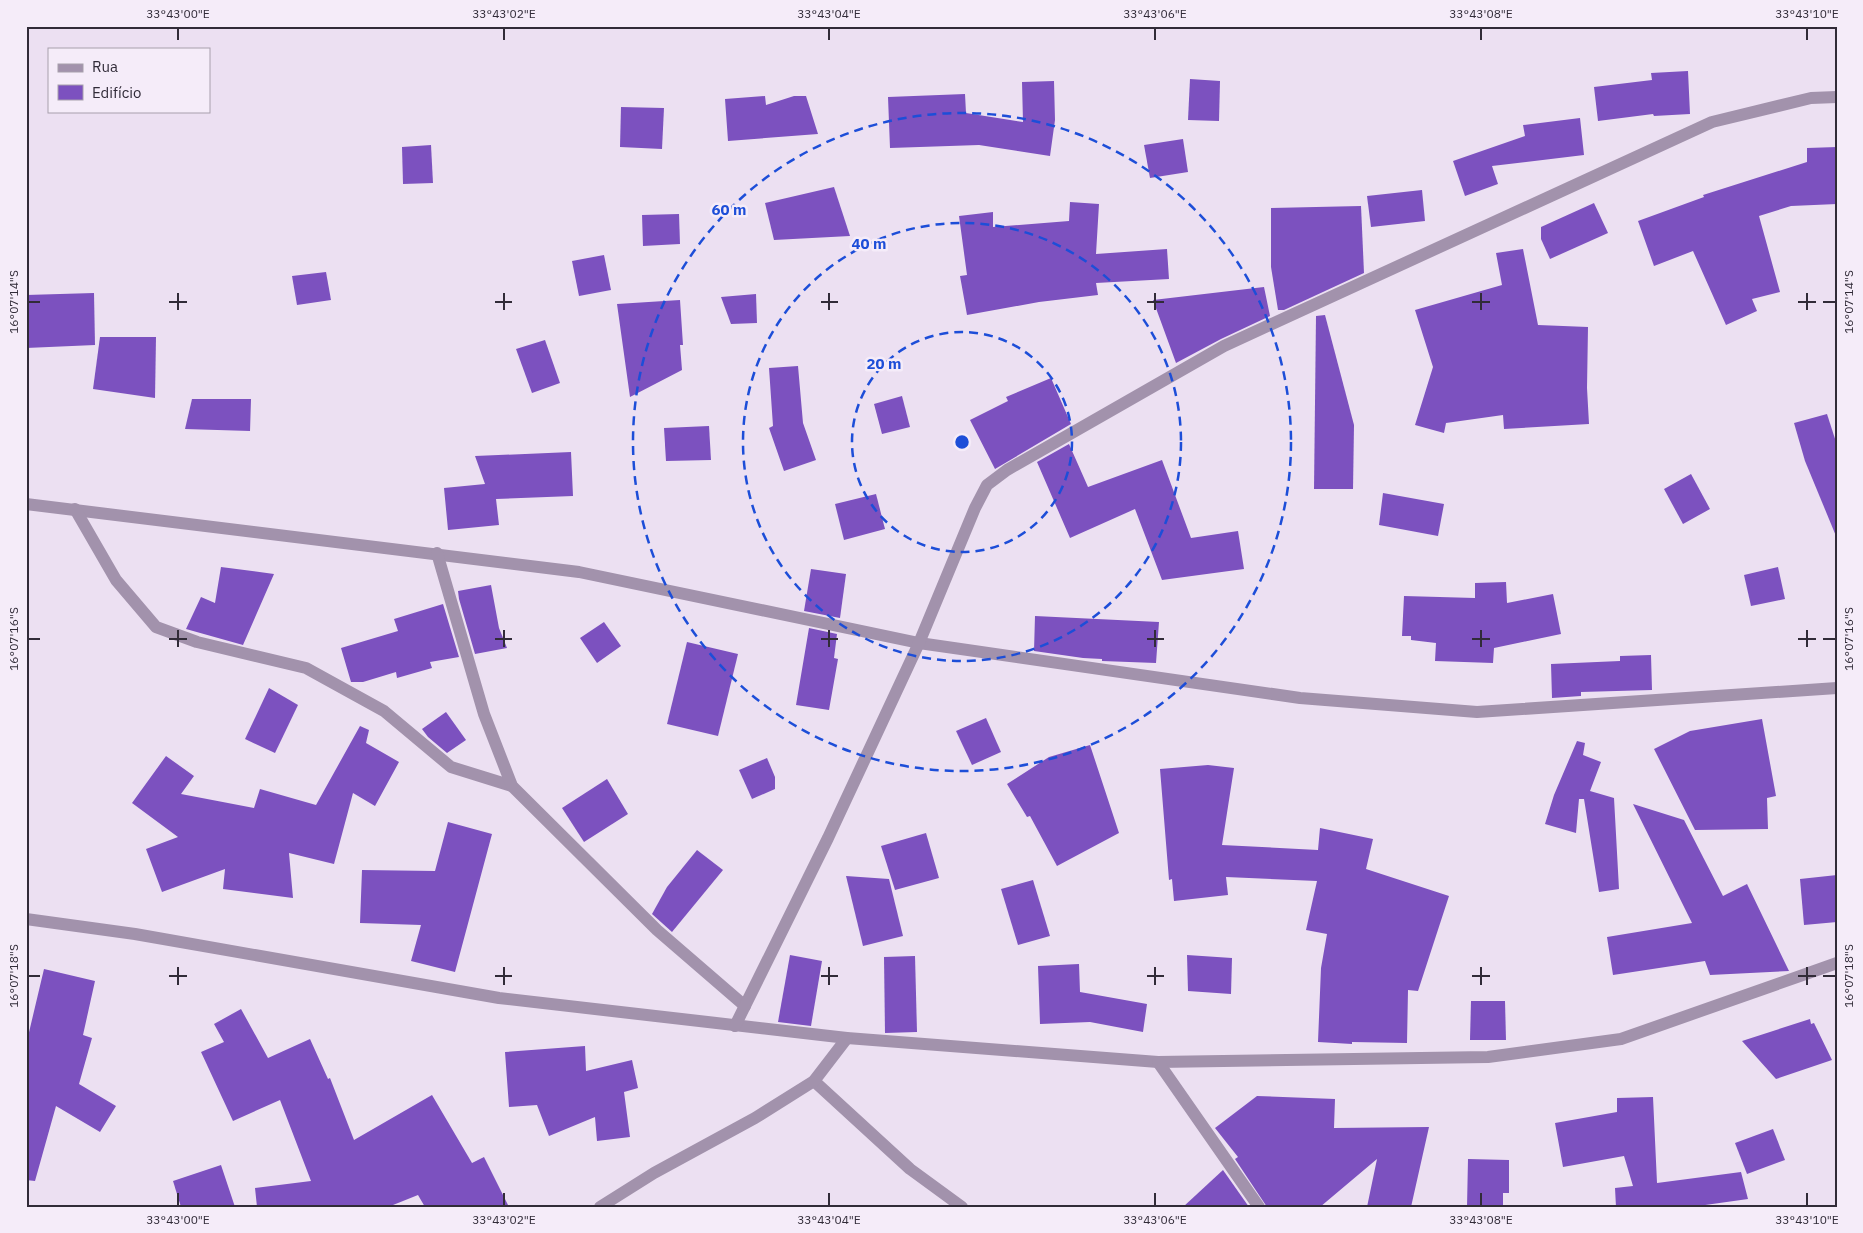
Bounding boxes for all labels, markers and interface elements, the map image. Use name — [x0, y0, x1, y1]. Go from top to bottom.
text: 33°43'00"E — [146, 6, 210, 21]
text: 33°43'02"E — [472, 6, 536, 21]
text: 33°43'04"E — [797, 6, 861, 21]
text: 33°43'06"E — [1123, 6, 1187, 21]
text: 33°43'08"E — [1449, 6, 1513, 21]
text: 33°43'10"E — [1775, 6, 1839, 21]
legend — [48, 48, 210, 112]
text: Rua — [92, 57, 118, 76]
text: Edifício — [92, 83, 141, 102]
text: 60 m — [712, 200, 746, 219]
text: 40 m — [852, 234, 886, 253]
text: 16°07'14"S — [6, 270, 21, 334]
text: 16°07'14"S — [1841, 270, 1856, 334]
text: 20 m — [867, 354, 901, 373]
centre of rings — [953, 433, 971, 451]
text: 16°07'16"S — [6, 607, 21, 671]
text: 16°07'16"S — [1841, 607, 1856, 671]
text: 16°07'18"S — [6, 944, 21, 1008]
text: 16°07'18"S — [1841, 944, 1856, 1008]
text: 33°43'00"E — [146, 1212, 210, 1227]
text: 33°43'02"E — [472, 1212, 536, 1227]
text: 33°43'04"E — [797, 1212, 861, 1227]
text: 33°43'06"E — [1123, 1212, 1187, 1227]
text: 33°43'08"E — [1449, 1212, 1513, 1227]
text: 33°43'10"E — [1775, 1212, 1839, 1227]

